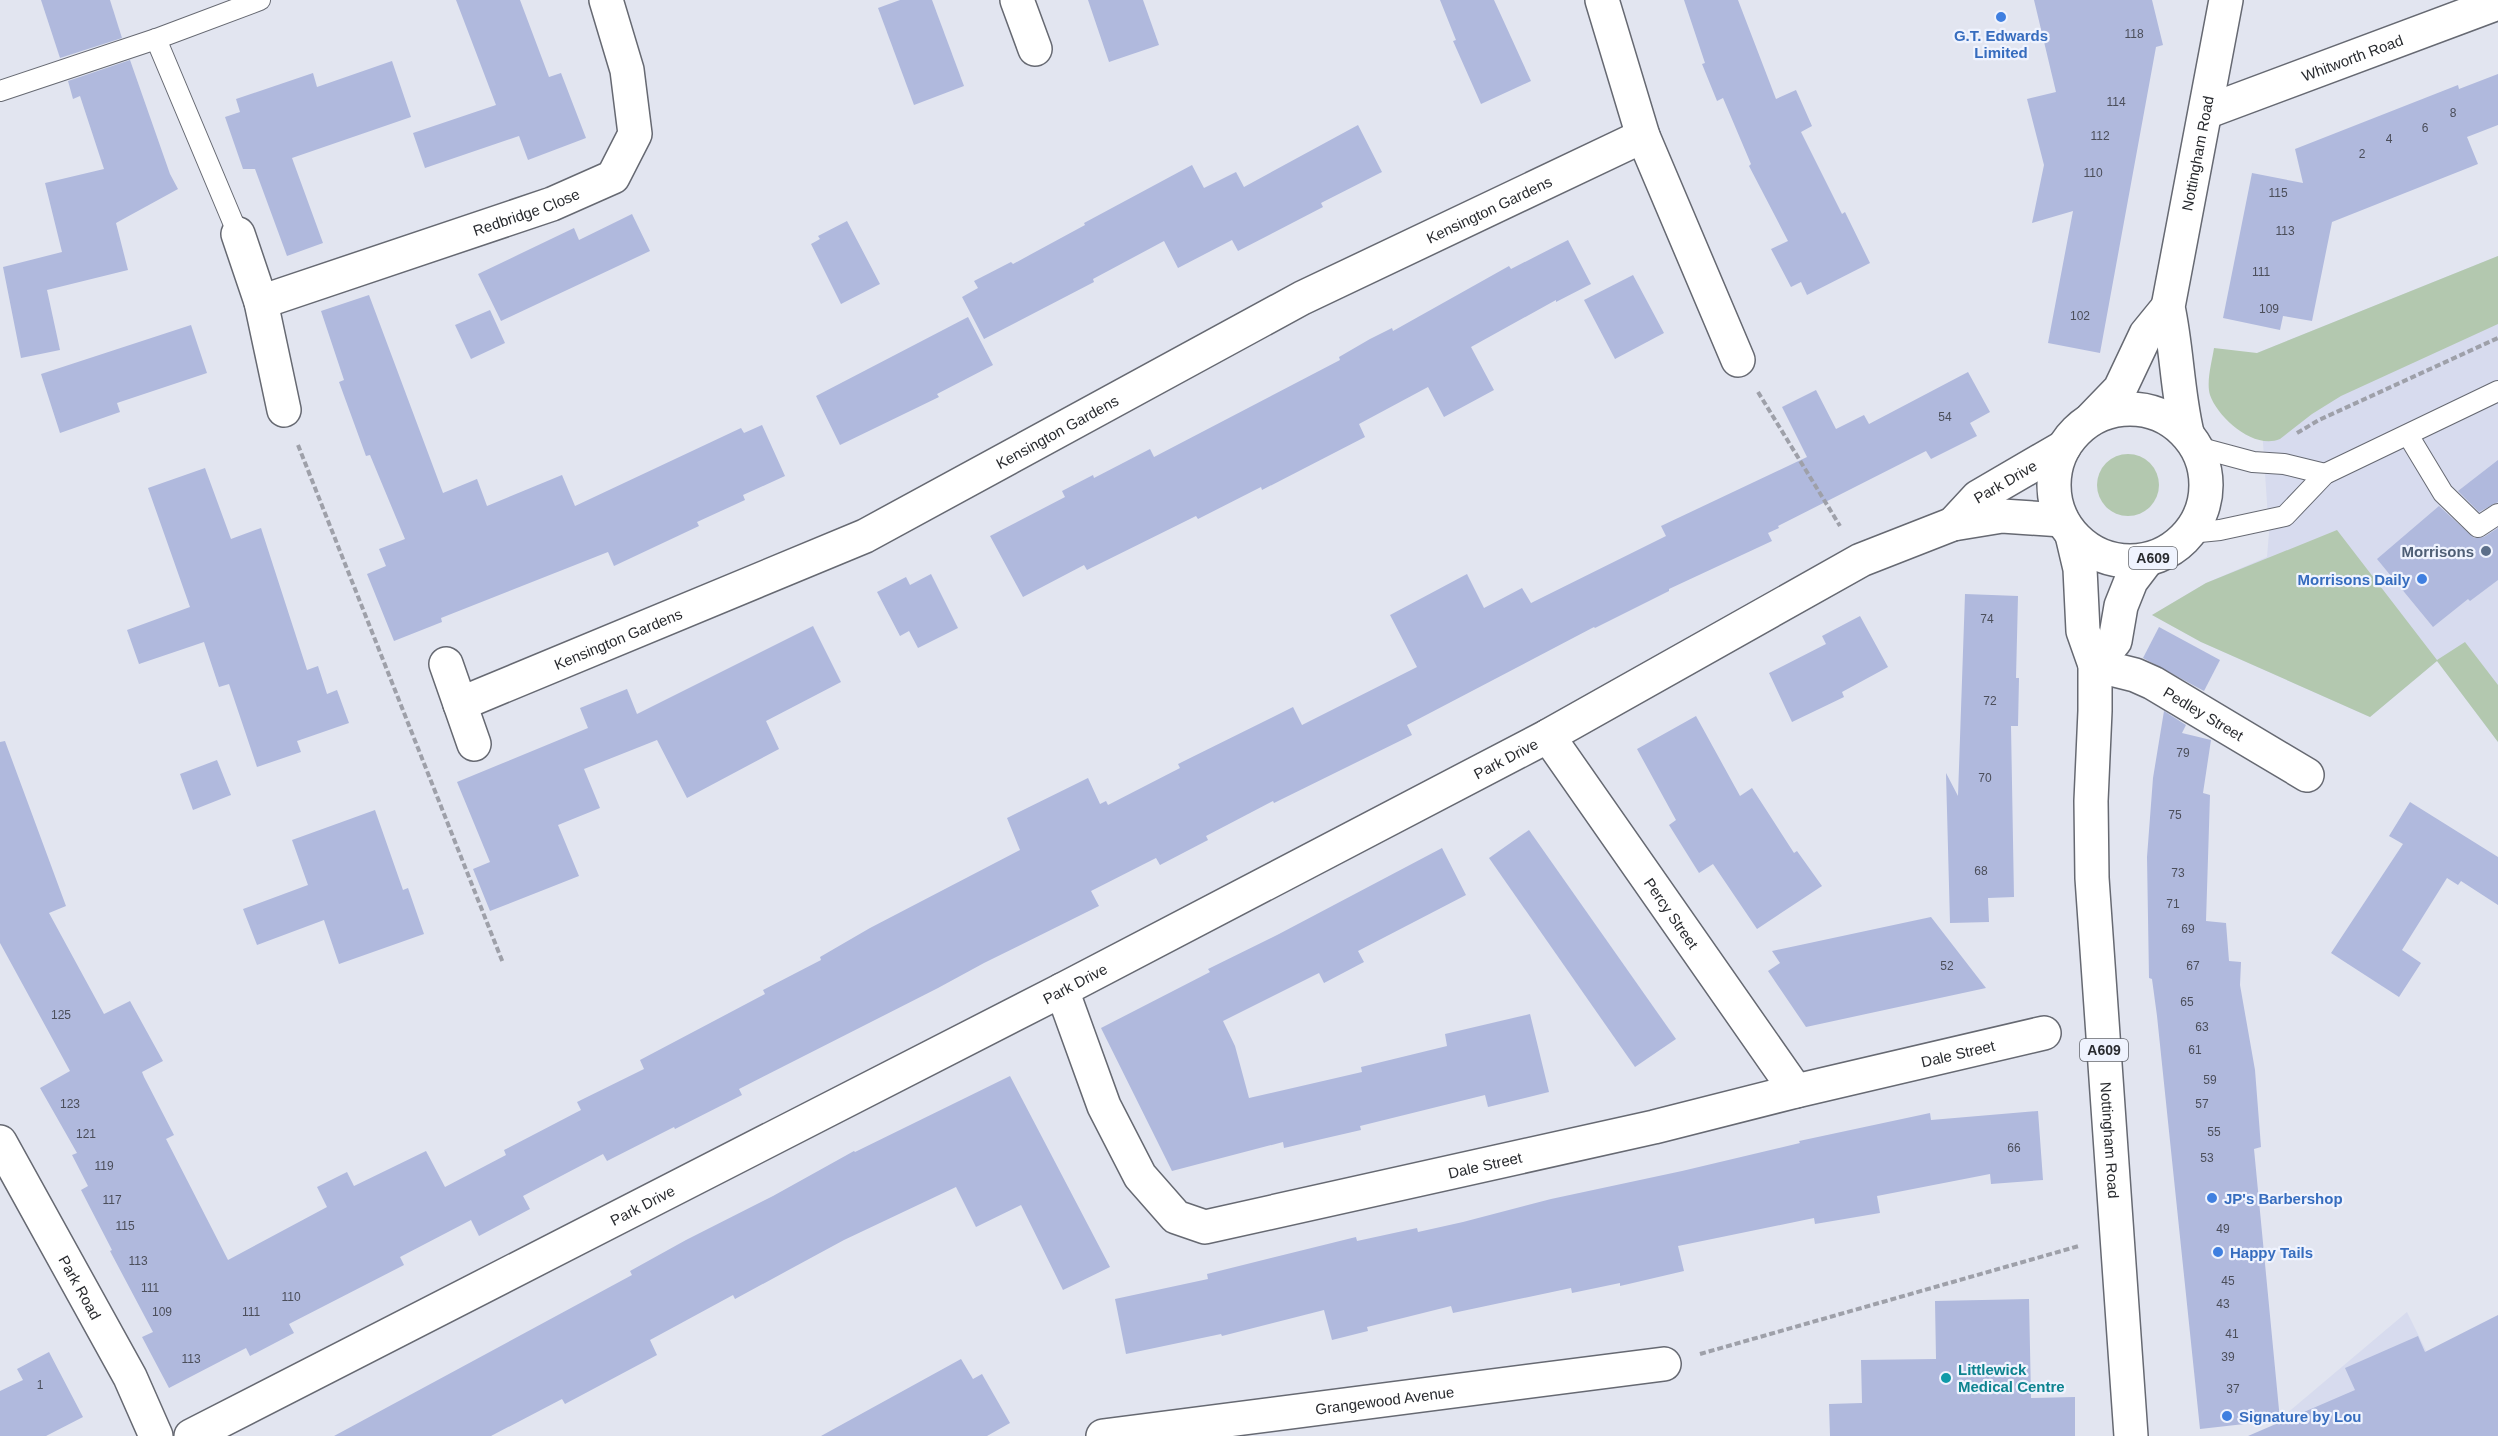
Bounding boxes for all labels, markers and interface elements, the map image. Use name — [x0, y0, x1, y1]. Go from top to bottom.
marker: G.T. Edwards Limited — [1994, 10, 2008, 24]
place label: G.T. Edwards Limited — [1954, 27, 2048, 61]
house number: 118 — [2124, 27, 2144, 41]
street label: Whitworth Road — [2299, 31, 2405, 84]
street label: Nottingham Road — [2178, 94, 2216, 212]
house number: 114 — [2106, 95, 2126, 109]
house number: 8 — [2450, 106, 2457, 120]
house number: 6 — [2422, 121, 2429, 135]
house number: 112 — [2090, 129, 2110, 143]
house number: 4 — [2386, 132, 2393, 146]
house number: 2 — [2359, 147, 2366, 161]
house number: 110 — [2083, 166, 2103, 180]
street label: Kensington Gardens — [1423, 172, 1554, 246]
street label: Redbridge Close — [471, 185, 582, 239]
house number: 115 — [2268, 186, 2288, 200]
house number: 113 — [2275, 224, 2295, 238]
house number: 111 — [2252, 265, 2270, 279]
house number: 109 — [2259, 302, 2279, 316]
house number: 102 — [2070, 309, 2090, 323]
street label: Kensington Gardens — [993, 391, 1121, 472]
house number: 54 — [1938, 410, 1952, 424]
street label: Park Drive — [1970, 456, 2040, 506]
place label: Morrisons — [2401, 543, 2474, 560]
marker: Morrisons — [2479, 544, 2493, 558]
road number: A609 — [2129, 547, 2177, 569]
place label: Morrisons Daily — [2297, 571, 2411, 588]
marker: Morrisons Daily — [2415, 572, 2429, 586]
street label: Kensington Gardens — [552, 604, 684, 673]
house number: 74 — [1980, 612, 1994, 626]
street label: Pedley Street — [2161, 683, 2247, 744]
house number: 72 — [1983, 694, 1997, 708]
street label: Park Drive — [1471, 734, 1541, 782]
house number: 79 — [2176, 746, 2190, 760]
house number: 70 — [1978, 771, 1992, 785]
house number: 75 — [2168, 808, 2182, 822]
house number: 68 — [1974, 864, 1988, 878]
house number: 73 — [2171, 866, 2185, 880]
street label: Percy Street — [1641, 874, 1703, 952]
house number: 71 — [2166, 897, 2180, 911]
house number: 69 — [2181, 922, 2195, 936]
house number: 52 — [1940, 959, 1954, 973]
house number: 67 — [2186, 959, 2200, 973]
street label: Park Drive — [1040, 960, 1110, 1007]
house number: 65 — [2180, 995, 2194, 1009]
house number: 125 — [51, 1008, 71, 1022]
house number: 63 — [2195, 1020, 2209, 1034]
street label: Dale Street — [1919, 1036, 1997, 1070]
road number: A609 — [2080, 1039, 2128, 1061]
house number: 61 — [2188, 1043, 2202, 1057]
house number: 59 — [2203, 1073, 2217, 1087]
street label: Nottingham Road — [2098, 1081, 2123, 1199]
house number: 123 — [60, 1097, 80, 1111]
house number: 57 — [2195, 1097, 2209, 1111]
house number: 55 — [2207, 1125, 2221, 1139]
house number: 121 — [76, 1127, 96, 1141]
house number: 66 — [2007, 1141, 2021, 1155]
street label: Dale Street — [1446, 1148, 1524, 1181]
house number: 53 — [2200, 1151, 2214, 1165]
house number: 119 — [94, 1159, 114, 1173]
street label: Park Drive — [607, 1181, 677, 1228]
place label: JP's Barbershop — [2224, 1190, 2343, 1207]
marker: JP's Barbershop — [2205, 1191, 2219, 1205]
house number: 117 — [102, 1193, 122, 1207]
house number: 115 — [115, 1219, 135, 1233]
house number: 49 — [2216, 1222, 2230, 1236]
place label: Happy Tails — [2230, 1244, 2313, 1261]
marker: Happy Tails — [2211, 1245, 2225, 1259]
street label: Park Road — [56, 1252, 105, 1322]
house number: 113 — [128, 1254, 148, 1268]
house number: 45 — [2221, 1274, 2235, 1288]
house number: 111 — [141, 1281, 159, 1295]
house number: 110 — [281, 1290, 301, 1304]
house number: 43 — [2216, 1297, 2230, 1311]
house number: 109 — [152, 1305, 172, 1319]
house number: 111 — [242, 1305, 260, 1319]
house number: 41 — [2225, 1327, 2239, 1341]
house number: 39 — [2221, 1350, 2235, 1364]
house number: 113 — [181, 1352, 201, 1366]
place label: Littlewick Medical Centre — [1958, 1361, 2065, 1395]
marker: Littlewick Medical Centre — [1939, 1371, 1953, 1385]
house number: 1 — [37, 1378, 44, 1392]
house number: 37 — [2226, 1382, 2240, 1396]
street label: Grangewood Avenue — [1314, 1383, 1455, 1417]
place label: Signature by Lou — [2239, 1408, 2362, 1425]
marker: Signature by Lou — [2220, 1409, 2234, 1423]

